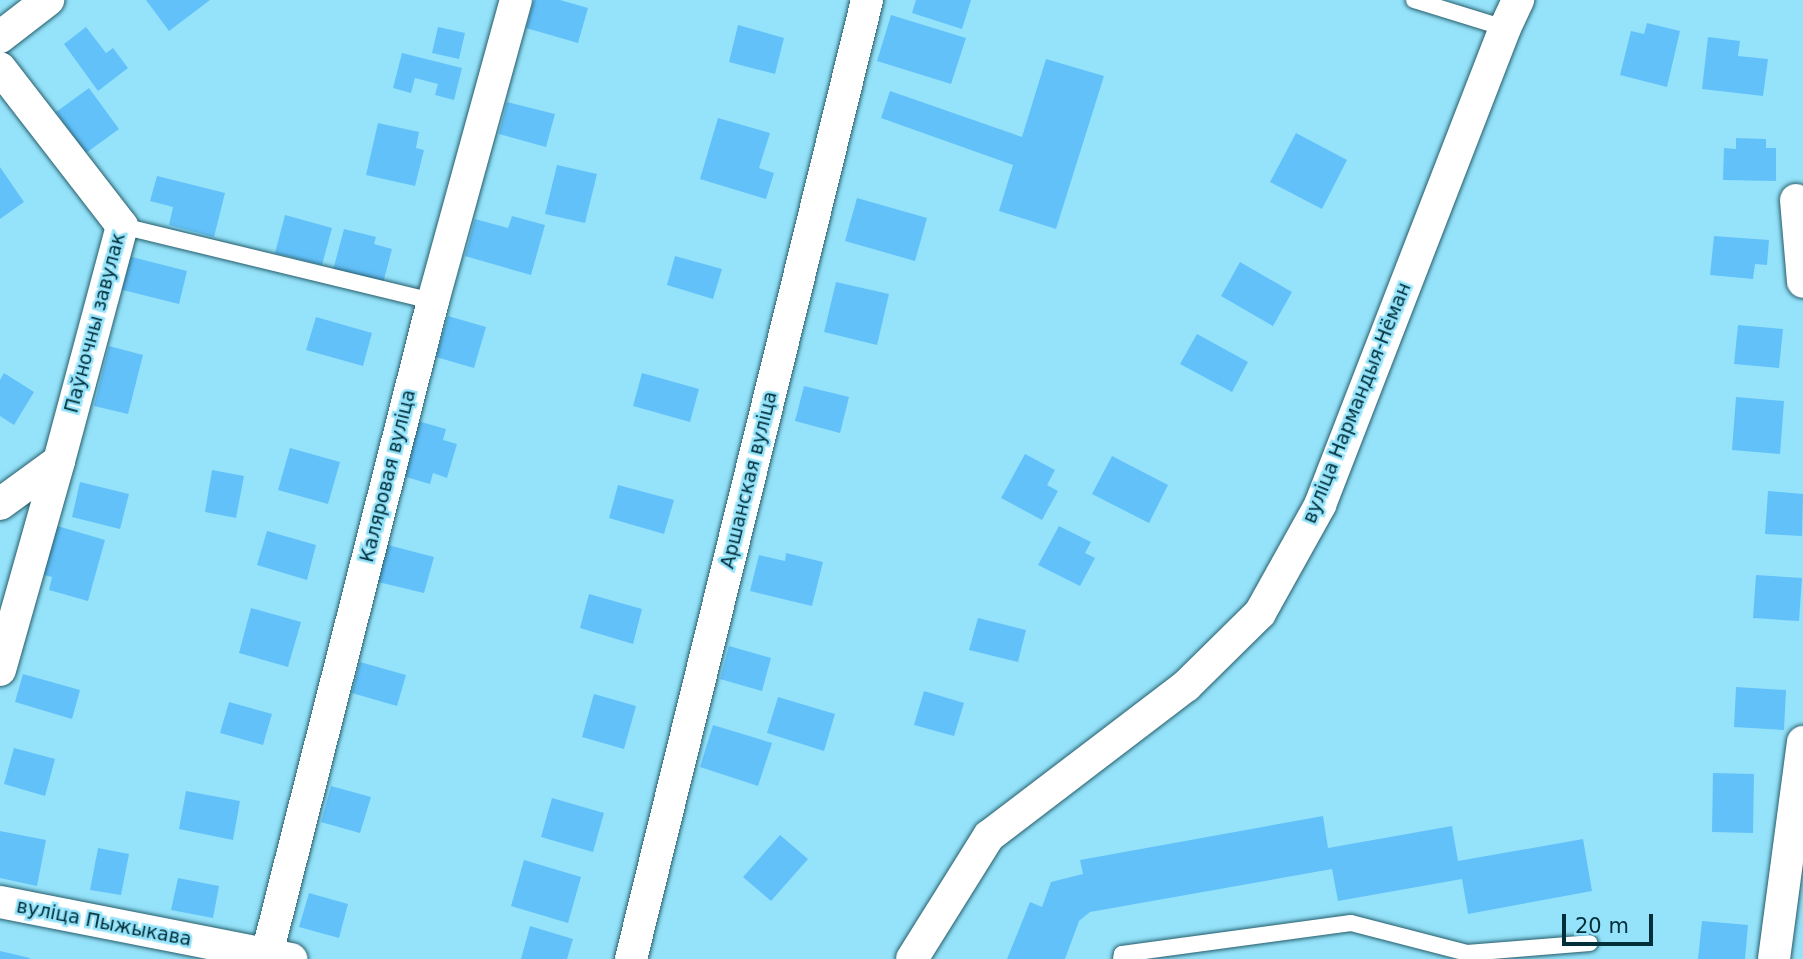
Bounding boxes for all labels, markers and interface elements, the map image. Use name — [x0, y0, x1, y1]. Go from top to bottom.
street label: Паўночны завулак — [60, 231, 130, 415]
street label: вуліца Нармандыя-Нёман — [1298, 279, 1416, 527]
street label: Каляровая вуліца — [356, 387, 420, 565]
street label: Аршанская вуліца — [716, 389, 782, 571]
street label: вуліца Пыжыкава — [15, 895, 193, 951]
scale bar — [1565, 900, 1656, 944]
text: 20 m — [1575, 914, 1629, 938]

